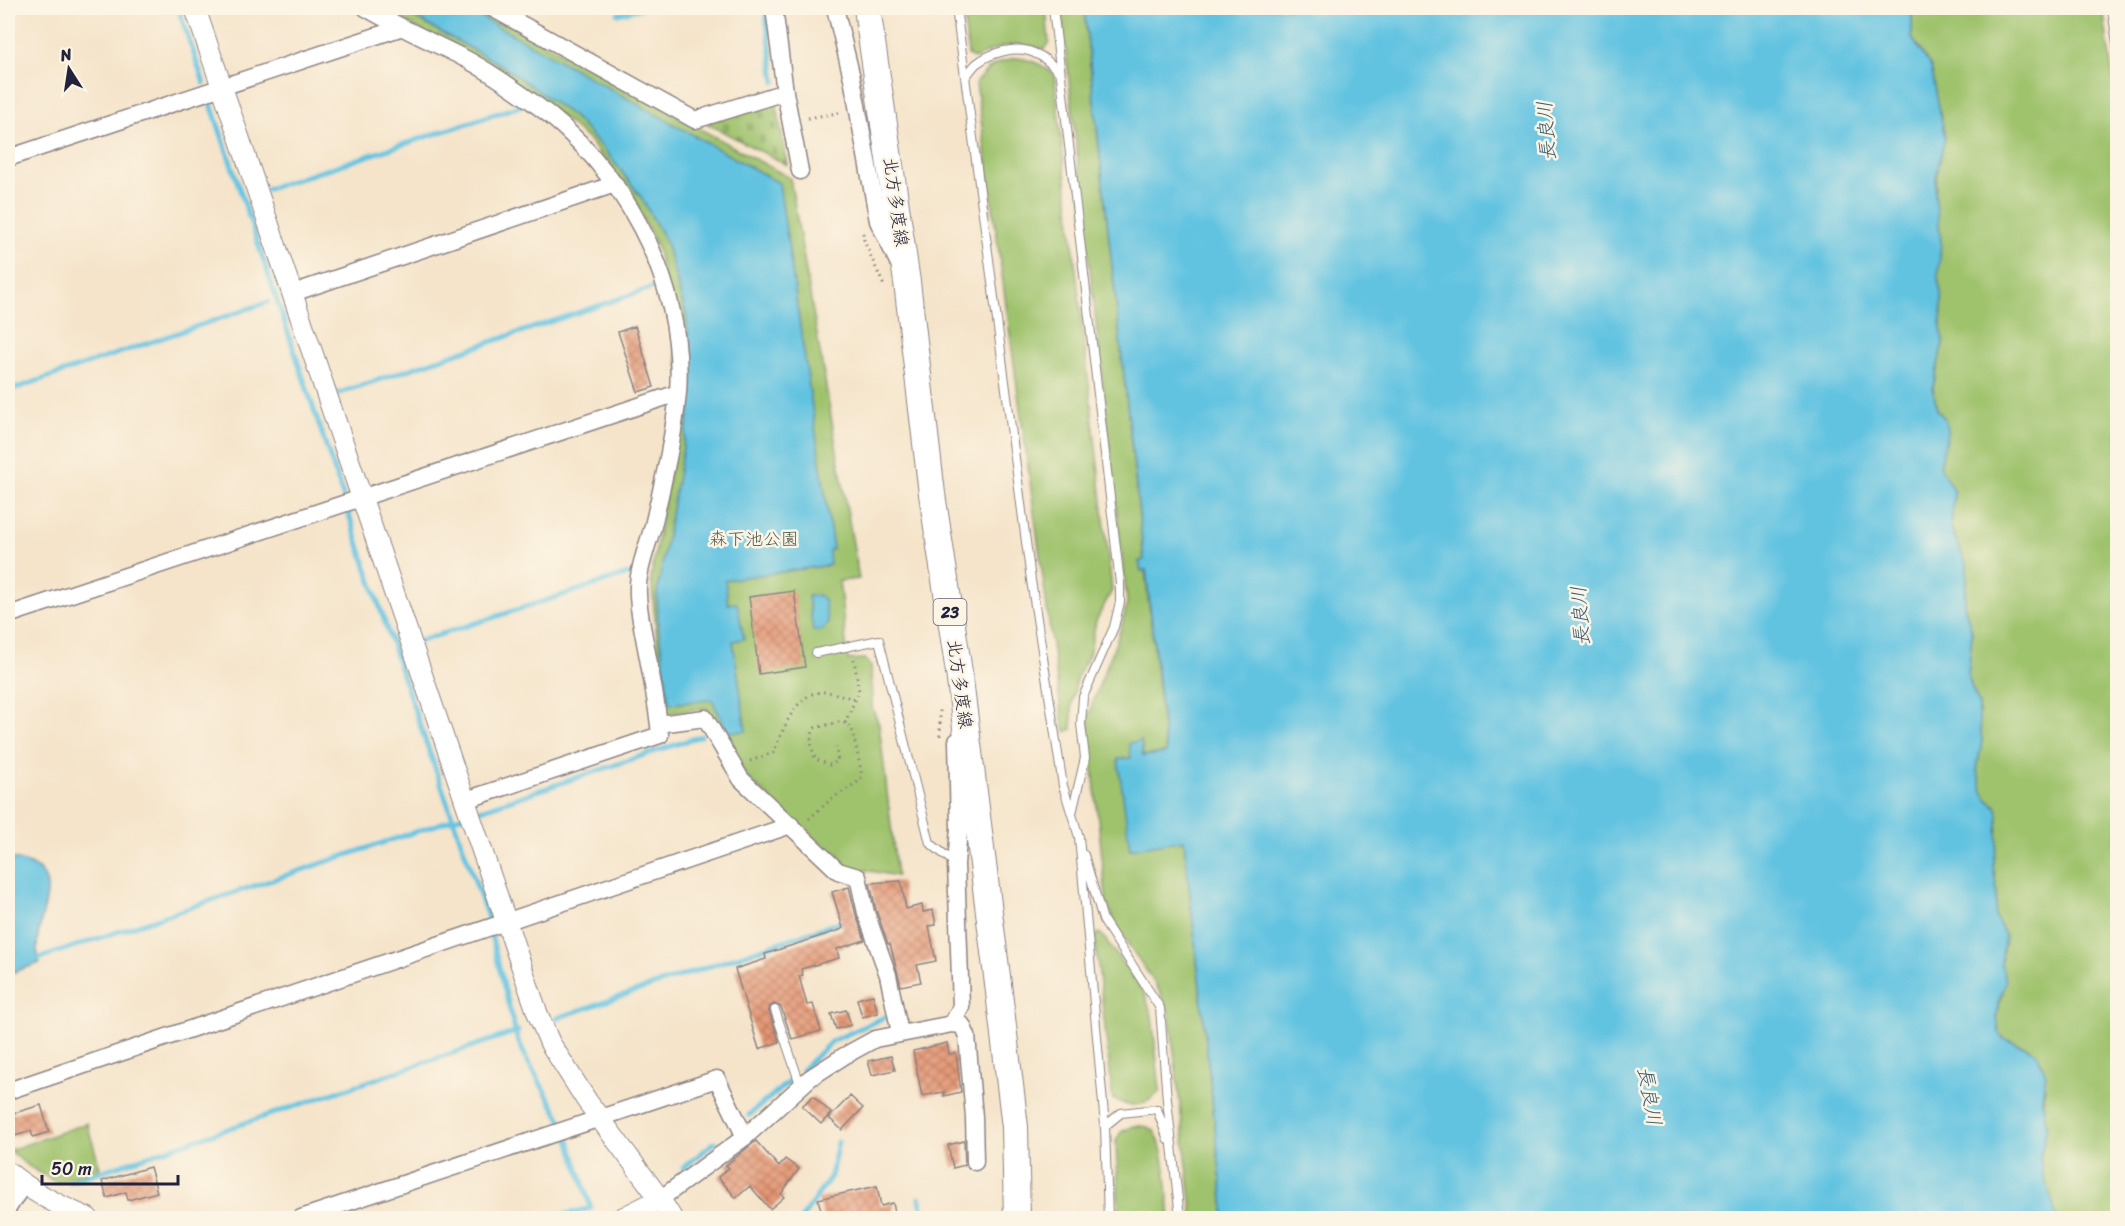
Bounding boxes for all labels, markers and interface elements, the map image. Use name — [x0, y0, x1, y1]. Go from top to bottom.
north arrow — [39, 39, 99, 99]
text: N — [57, 39, 75, 70]
water label: 長良川 — [1527, 100, 1566, 162]
street label: 北方多度線 — [874, 155, 918, 249]
park label: 森下池公園 — [709, 523, 799, 555]
water label: 長良川 — [1561, 585, 1600, 647]
road number: 23 — [934, 599, 966, 625]
street label: 北方多度線 — [938, 637, 982, 731]
water label: 長良川 — [1627, 1064, 1672, 1129]
scale bar — [42, 1148, 178, 1186]
text: 50 m — [51, 1153, 92, 1185]

